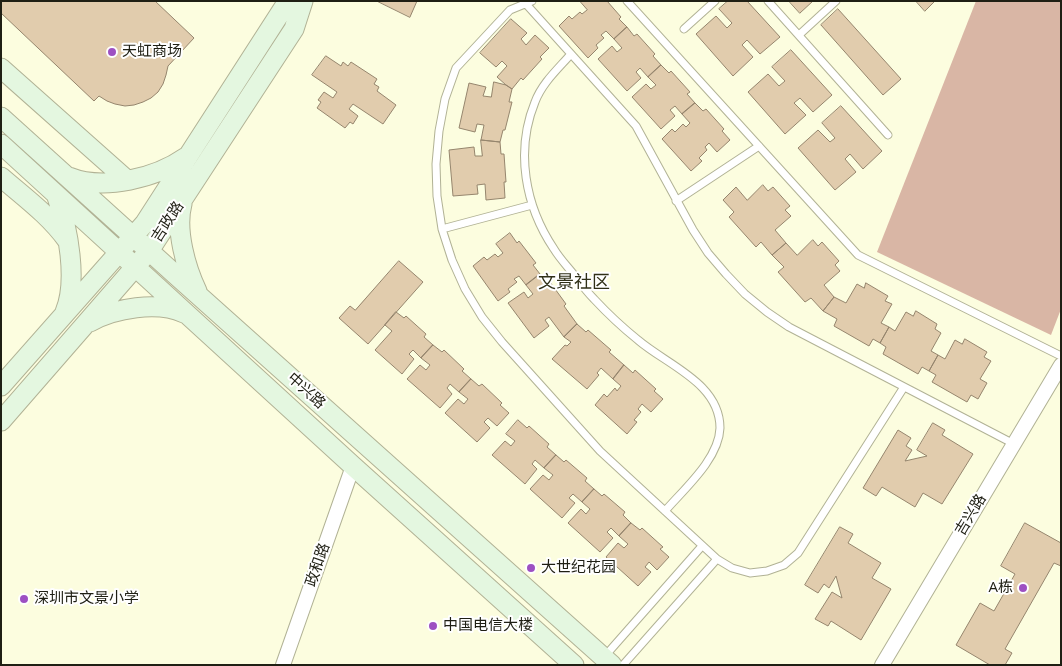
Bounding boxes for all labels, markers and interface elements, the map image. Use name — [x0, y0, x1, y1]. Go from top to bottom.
place label: 天虹商场 — [122, 43, 182, 61]
marker: 天虹商场 — [106, 46, 118, 58]
street label: 吉政路 — [148, 198, 188, 246]
district label: 文景社区 — [538, 272, 610, 294]
street label: 中兴路 — [283, 369, 329, 413]
street label: 吉兴路 — [952, 491, 990, 539]
street label: 政和路 — [302, 541, 334, 589]
place label: 大世纪花园 — [541, 559, 616, 577]
marker: 大世纪花园 — [525, 562, 537, 574]
place label: A栋 — [989, 579, 1013, 597]
marker: A栋 — [1017, 582, 1029, 594]
place label: 深圳市文景小学 — [34, 590, 139, 608]
marker: 深圳市文景小学 — [18, 593, 30, 605]
place label: 中国电信大楼 — [443, 617, 533, 635]
marker: 中国电信大楼 — [427, 620, 439, 632]

